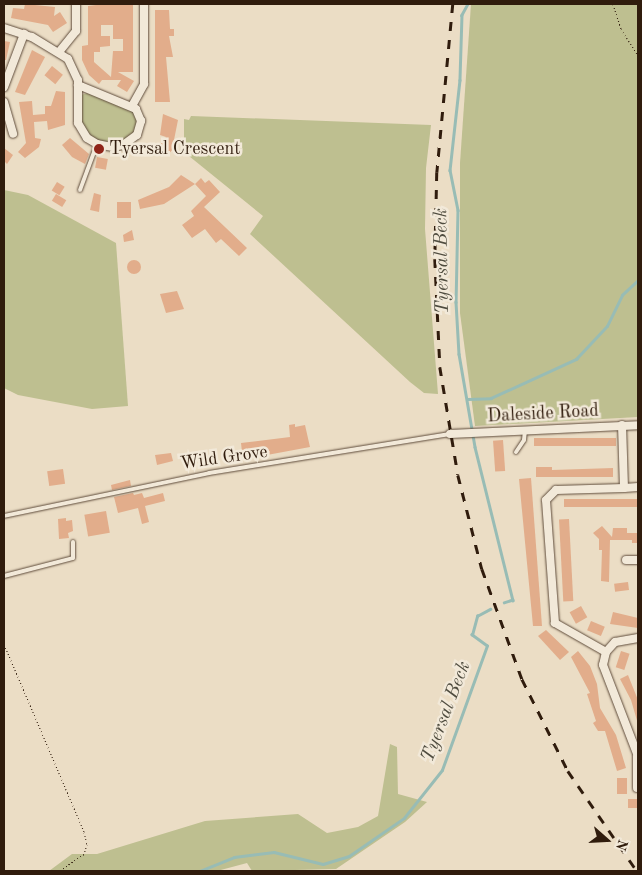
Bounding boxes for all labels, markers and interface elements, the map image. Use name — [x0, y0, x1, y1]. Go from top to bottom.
place label: Tyersal Crescent — [109, 138, 240, 160]
marker: Tyersal Crescent — [93, 143, 105, 155]
water label: Tyersal Beck — [431, 208, 455, 314]
street label: Daleside Road — [487, 400, 599, 428]
street label: Wild Grove — [179, 441, 269, 475]
water label: Tyersal Beck — [417, 658, 477, 766]
north arrow — [582, 815, 632, 865]
text: N — [613, 838, 630, 852]

